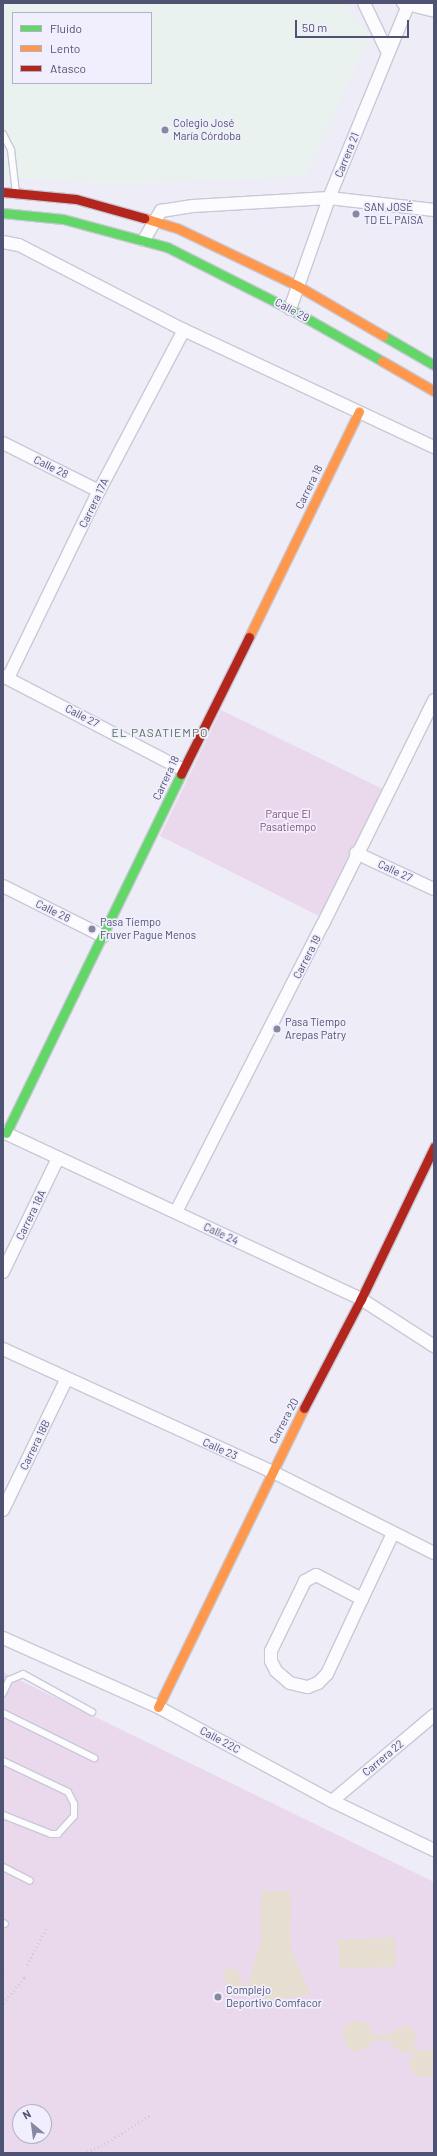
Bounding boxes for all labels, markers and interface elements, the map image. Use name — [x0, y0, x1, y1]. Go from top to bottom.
legend — [12, 12, 152, 84]
scale bar — [297, 12, 411, 38]
text: 50 m — [302, 20, 327, 34]
text: Fluido — [50, 21, 82, 35]
text: Lento — [50, 41, 80, 55]
text: Atasco — [50, 61, 86, 75]
place label: Colegio José María Córdoba — [173, 117, 241, 143]
marker: Colegio José María Córdoba — [160, 125, 170, 135]
street label: Carrera 21 — [332, 131, 362, 179]
place label: SAN JOSÉ TD EL PAISA — [364, 201, 423, 227]
marker: SAN JOSÉ TD EL PAISA — [351, 209, 361, 219]
street label: Calle 29 — [273, 295, 311, 325]
street label: Calle 28 — [31, 453, 71, 481]
street label: Carrera 18 — [293, 463, 325, 511]
street label: Carrera 17A — [76, 476, 112, 530]
street label: Calle 27 — [63, 702, 101, 730]
district label: EL PASATIEMPO — [111, 726, 209, 740]
street label: Carrera 18 — [150, 754, 182, 802]
park label: Parque El Pasatiempo — [260, 808, 316, 834]
street label: Calle 27 — [376, 857, 414, 885]
street label: Calle 26 — [34, 897, 72, 925]
place label: Pasa Tiempo Fruver Pague Menos — [100, 916, 196, 942]
marker: Pasa Tiempo Fruver Pague Menos — [87, 924, 97, 934]
street label: Carrera 19 — [290, 933, 324, 981]
place label: Pasa Tiempo Arepas Patry — [285, 1016, 346, 1042]
marker: Pasa Tiempo Arepas Patry — [272, 1024, 282, 1034]
street label: Carrera 18A — [13, 1188, 49, 1242]
street label: Calle 24 — [201, 1220, 241, 1248]
street label: Carrera 20 — [266, 1396, 302, 1446]
street label: Carrera 18B — [17, 1418, 53, 1472]
street label: Calle 23 — [200, 1435, 240, 1463]
street label: Calle 22C — [198, 1724, 242, 1756]
street label: Carrera 22 — [360, 1737, 406, 1779]
place label: Complejo Deportivo Comfacor — [226, 1984, 322, 2010]
marker: Complejo Deportivo Comfacor — [213, 1992, 223, 2002]
north arrow — [12, 2104, 52, 2144]
text: N — [20, 2106, 33, 2121]

